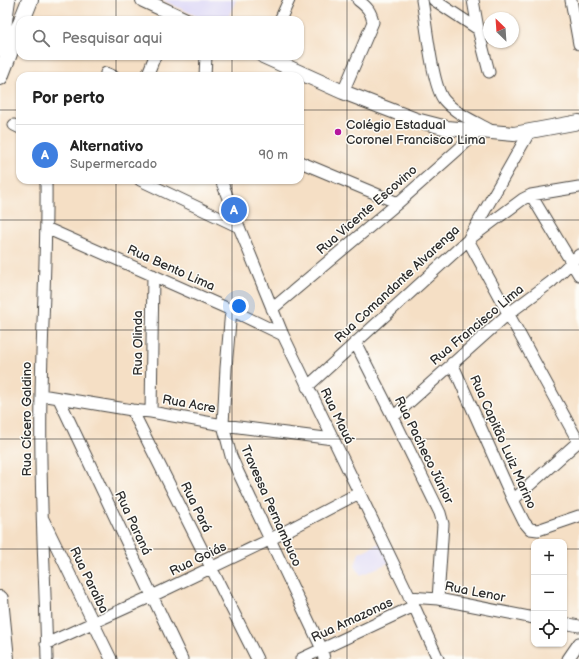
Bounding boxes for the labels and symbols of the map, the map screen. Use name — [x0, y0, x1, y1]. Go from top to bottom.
north arrow — [483, 12, 519, 48]
place label: Colégio Estadual Coronel Francisco Lima — [346, 117, 486, 148]
marker: Colégio Estadual Coronel Francisco Lima — [333, 127, 343, 137]
street label: Rua Vicente Escovino — [313, 162, 421, 258]
pin: A — [221, 195, 247, 225]
street label: Rua Comandante Alvarenga — [331, 222, 463, 346]
street label: Rua Bento Lima — [125, 241, 217, 295]
street label: Rua Francisco Lima — [427, 281, 527, 369]
your location — [229, 296, 249, 316]
street label: Rua Olinda — [130, 310, 146, 376]
street label: Rua Cícero Galdino — [19, 362, 35, 476]
street label: Rua Capitão Luiz Marino — [466, 373, 540, 511]
street label: Rua Mauá — [317, 385, 357, 447]
street label: Rua Acre — [161, 391, 217, 417]
street label: Rua Pacheco Júnior — [391, 394, 457, 507]
street label: Travessa Pernambuco — [237, 443, 305, 569]
street label: Rua Pará — [177, 479, 215, 535]
street label: Rua Paraná — [111, 488, 155, 558]
street label: Rua Goiás — [167, 538, 230, 580]
street label: Rua Paraíba — [66, 544, 112, 616]
street label: Rua Lenor — [443, 578, 507, 606]
street label: Rua Amazonas — [309, 594, 396, 646]

